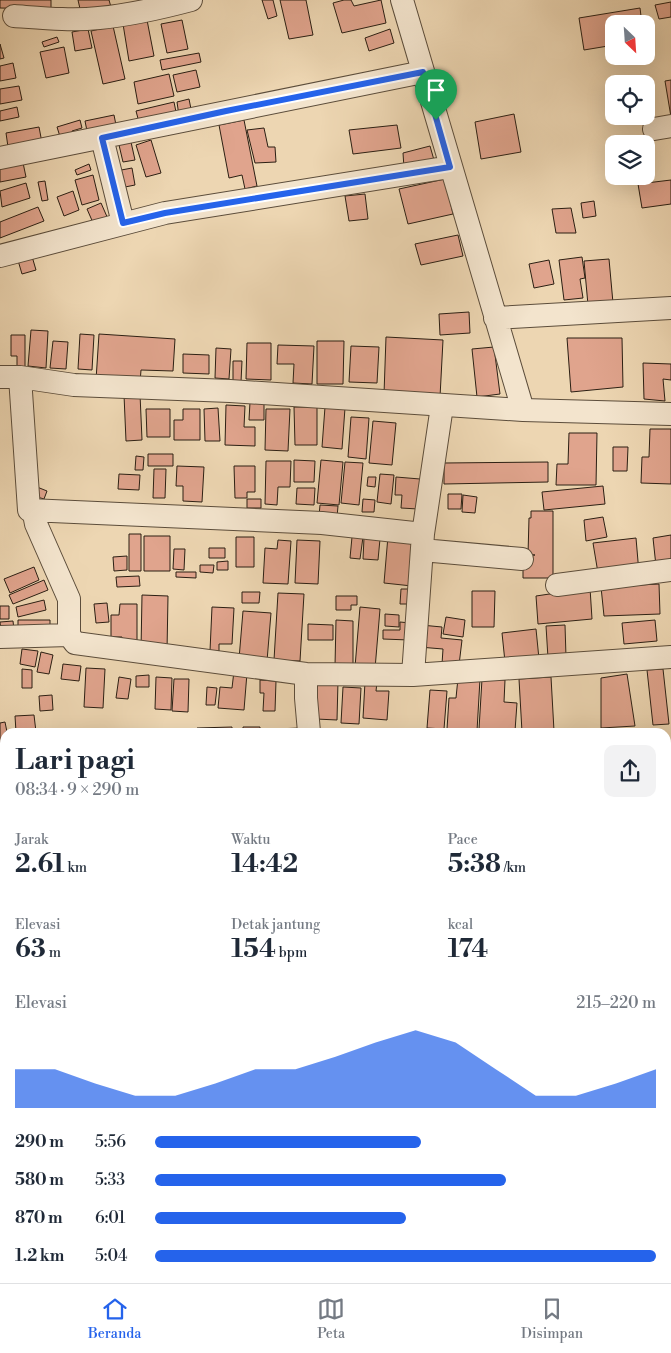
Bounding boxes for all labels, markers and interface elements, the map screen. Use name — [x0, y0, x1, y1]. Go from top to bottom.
north arrow — [605, 15, 655, 65]
map controls — [605, 15, 655, 185]
pin — [415, 69, 457, 120]
button: locate — [605, 75, 655, 125]
icon: arrive — [422, 76, 450, 104]
button: layers — [605, 135, 655, 185]
text: Lari pagi — [15, 743, 135, 778]
button: share — [604, 745, 656, 797]
text: 08:34 · 9 × 290 m — [15, 780, 139, 800]
text: Jarak — [15, 831, 48, 849]
text: Waktu — [231, 831, 270, 849]
text: Pace — [448, 831, 478, 849]
text: 2.61 — [15, 849, 65, 880]
text: 14:42 — [231, 849, 298, 880]
text: 5:38 — [448, 849, 501, 880]
text: km — [65, 859, 87, 877]
text: /km — [501, 859, 526, 877]
text: Elevasi — [15, 916, 61, 934]
text: Detak jantung — [231, 916, 320, 934]
text: kcal — [448, 916, 473, 934]
text: 63 — [15, 934, 46, 965]
text: 154 — [231, 934, 276, 965]
text: 174 — [448, 934, 488, 965]
text: m — [46, 944, 61, 962]
text: bpm — [276, 944, 307, 962]
text: Elevasi — [15, 993, 67, 1013]
text: 215–220 m — [576, 993, 656, 1013]
text: 290 m — [15, 1132, 64, 1152]
text: 5:56 — [95, 1132, 126, 1152]
text: 580 m — [15, 1170, 64, 1190]
text: 5:33 — [95, 1170, 125, 1190]
text: 870 m — [15, 1208, 63, 1228]
text: 6:01 — [95, 1208, 125, 1228]
text: 1.2 km — [15, 1246, 64, 1266]
text: 5:04 — [95, 1246, 128, 1266]
tab: Beranda — [88, 1295, 141, 1343]
tab: Peta — [317, 1295, 345, 1343]
tab: Disimpan — [521, 1295, 583, 1343]

